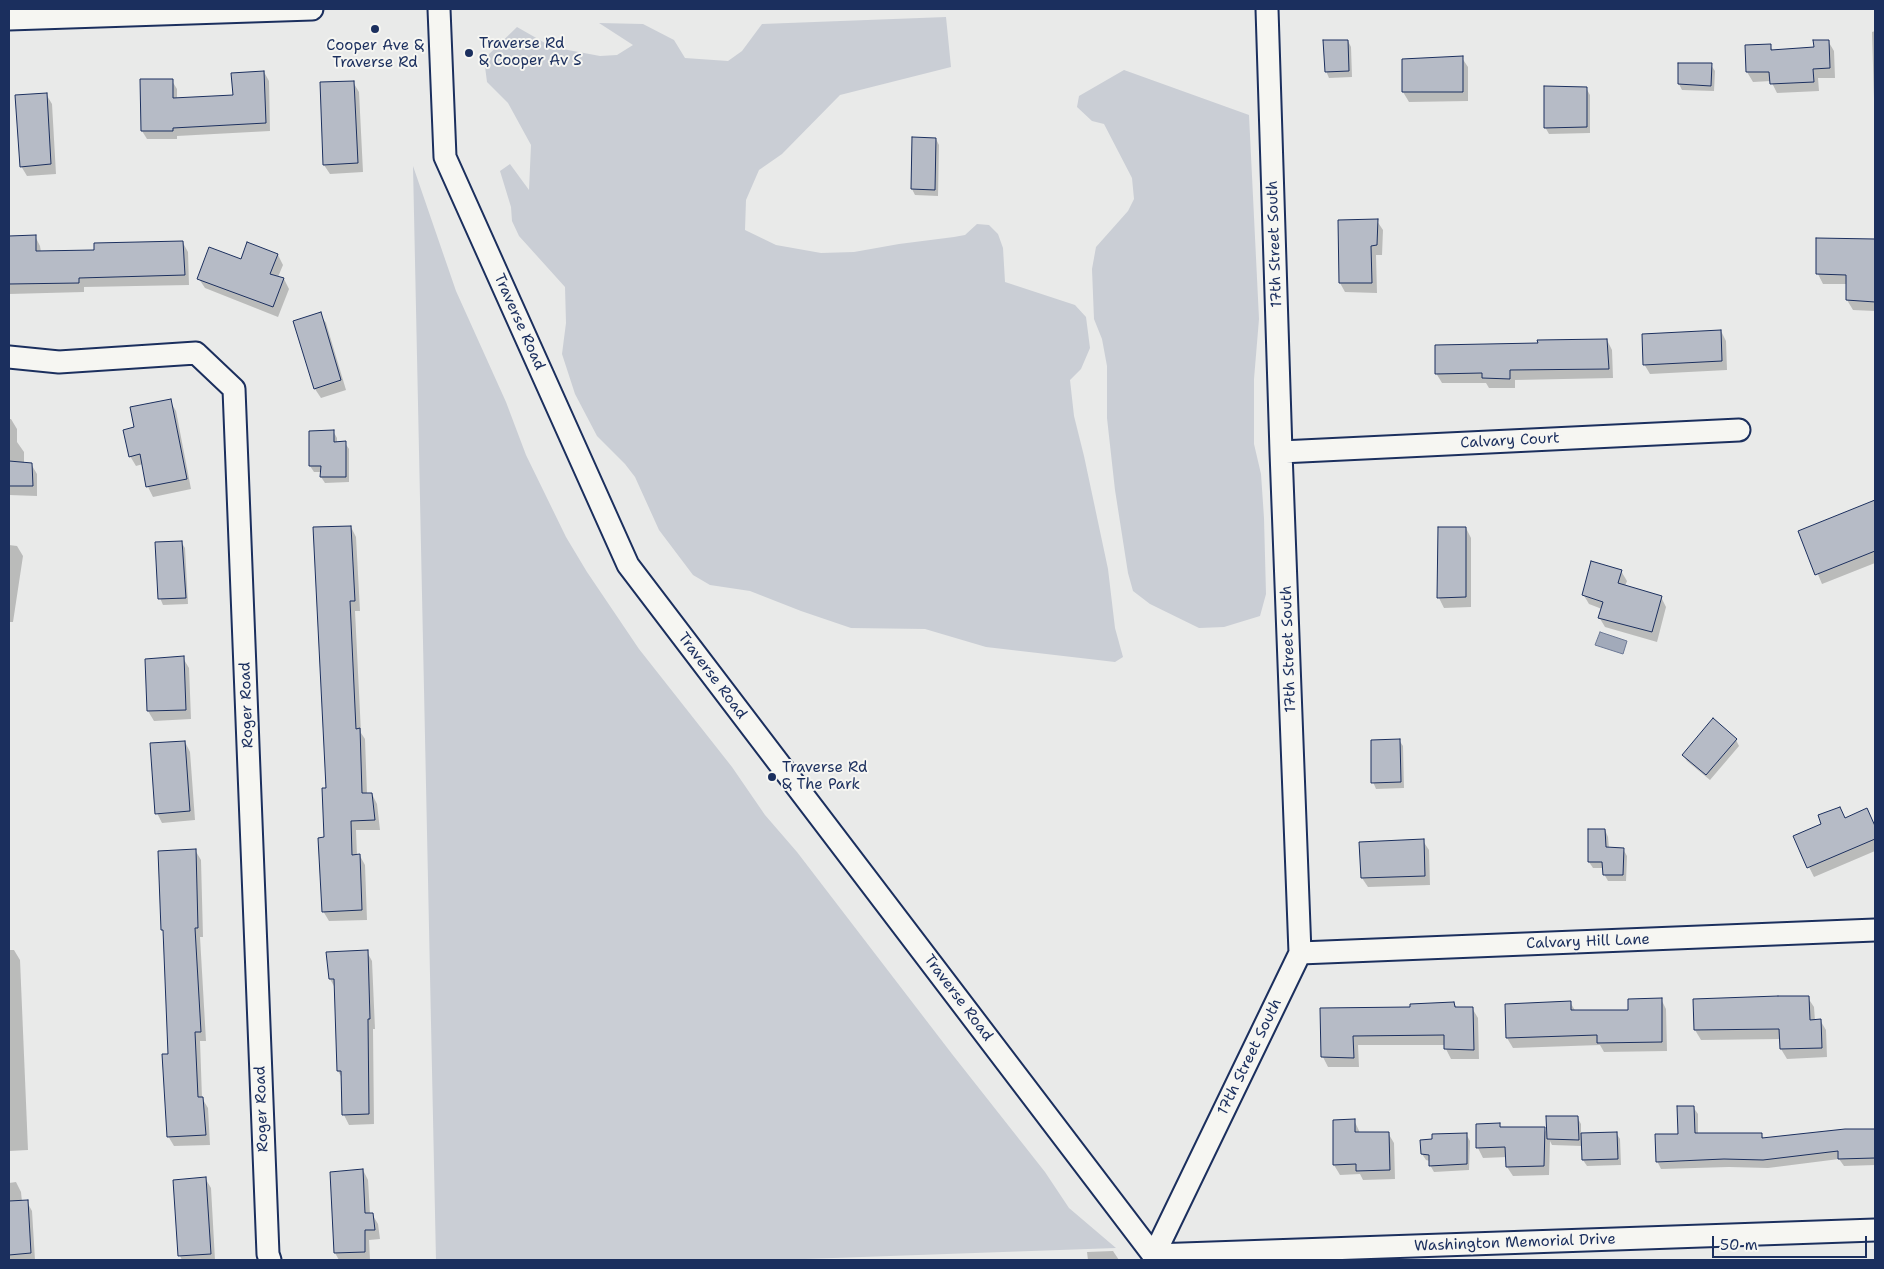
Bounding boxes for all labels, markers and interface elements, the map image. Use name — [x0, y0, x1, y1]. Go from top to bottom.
marker: Cooper Ave & Traverse Rd — [369, 23, 381, 35]
place label: Traverse Rd & Cooper Av S — [479, 35, 582, 70]
place label: Cooper Ave & Traverse Rd — [326, 37, 424, 72]
marker: Traverse Rd & Cooper Av S — [463, 47, 475, 59]
street label: 17th Street South — [1264, 180, 1286, 308]
street label: Traverse Road — [490, 271, 548, 373]
street label: Calvary Court — [1460, 429, 1560, 453]
street label: 17th Street South — [1278, 585, 1300, 713]
street label: Traverse Road — [674, 629, 750, 723]
street label: Roger Road — [237, 662, 257, 748]
place label: Traverse Rd & The Park — [782, 759, 868, 794]
marker: Traverse Rd & The Park — [766, 771, 778, 783]
street label: Calvary Hill Lane — [1526, 931, 1650, 953]
street label: Traverse Road — [920, 951, 996, 1045]
street label: 17th Street South — [1214, 996, 1286, 1118]
street label: Roger Road — [252, 1066, 272, 1152]
scale bar — [1714, 1226, 1869, 1258]
street label: Washington Memorial Drive — [1414, 1230, 1616, 1256]
text: 50 m — [1720, 1235, 1758, 1255]

